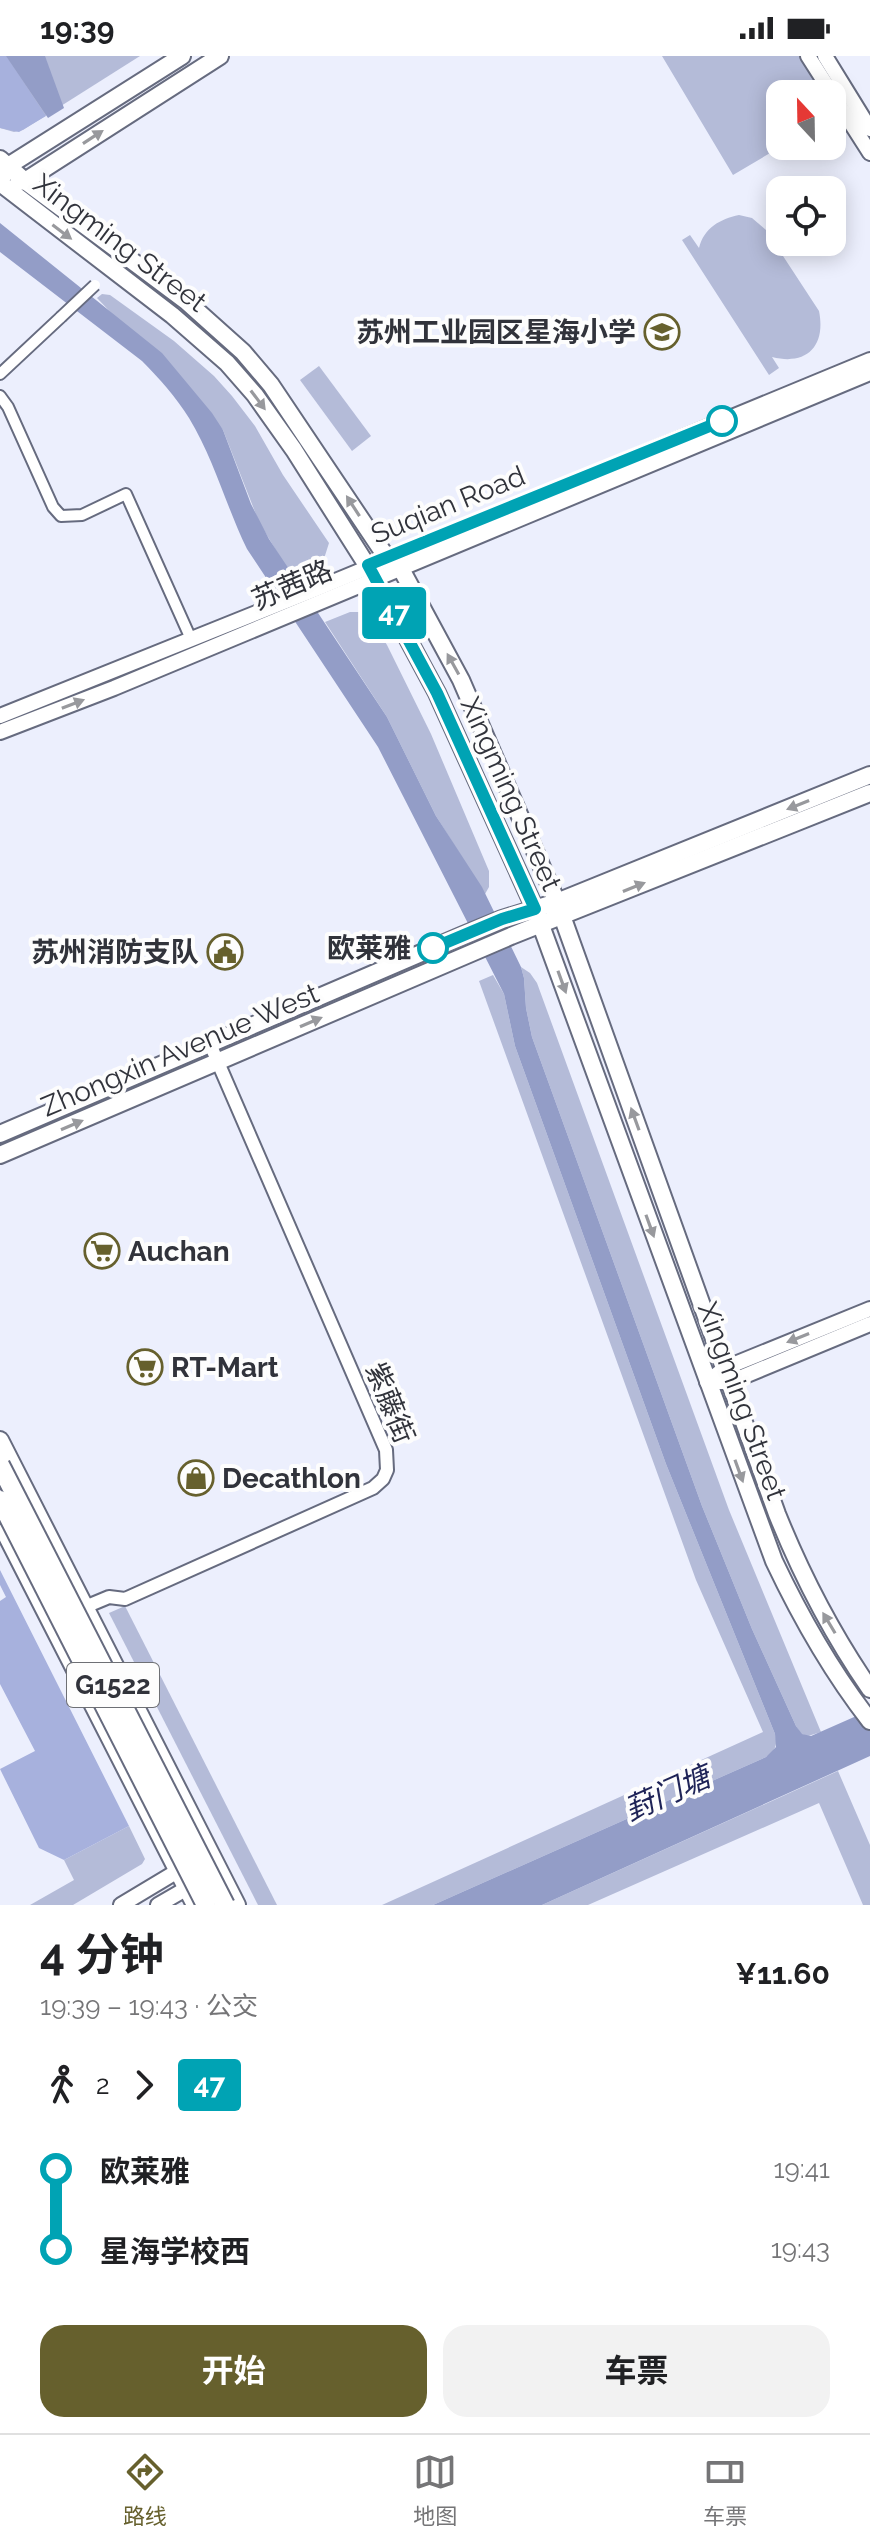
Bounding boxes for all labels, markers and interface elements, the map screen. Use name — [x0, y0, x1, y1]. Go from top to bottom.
text: 19:39 — [40, 11, 114, 46]
north arrow — [766, 80, 846, 160]
map controls — [766, 80, 846, 256]
one-way arrow — [82, 130, 104, 145]
street label: Xingming Street — [27, 167, 213, 319]
button: locate — [766, 176, 846, 256]
one-way arrow — [51, 223, 72, 239]
school or university icon: 苏州工业园区星海小学 — [643, 313, 681, 351]
place label: 苏州工业园区星海小学 — [356, 316, 636, 349]
one-way arrow — [250, 390, 266, 410]
unlabelled marker — [707, 406, 737, 436]
street label: Suqian Road — [366, 459, 530, 551]
one-way arrow — [346, 495, 360, 517]
street label: 苏茜路 — [247, 553, 337, 617]
line badge: 47 — [358, 587, 430, 639]
text: 47 — [378, 596, 410, 629]
one-way arrow — [446, 653, 459, 676]
street label: Xingming Street — [454, 692, 569, 896]
one-way arrow — [61, 697, 85, 710]
one-way arrow — [786, 798, 810, 811]
one-way arrow — [622, 880, 646, 893]
place label: 欧莱雅 — [327, 932, 411, 965]
public building icon: 苏州消防支队 — [206, 933, 244, 971]
marker: 欧莱雅 — [418, 933, 448, 963]
place label: 苏州消防支队 — [31, 936, 199, 969]
one-way arrow — [556, 970, 569, 994]
street label: Zhongxin Avenue West — [36, 976, 324, 1123]
one-way arrow — [299, 1016, 323, 1029]
one-way arrow — [628, 1107, 641, 1131]
one-way arrow — [60, 1118, 84, 1131]
one-way arrow — [645, 1214, 657, 1238]
supermarket icon: Auchan — [83, 1232, 121, 1270]
place label: Auchan — [128, 1235, 230, 1268]
street label: Xingming Street — [691, 1298, 793, 1505]
one-way arrow — [786, 1332, 810, 1345]
supermarket icon: RT-Mart — [126, 1348, 164, 1386]
place label: RT-Mart — [171, 1351, 279, 1384]
street label: 紫藤街 — [359, 1358, 421, 1448]
shop icon: Decathlon — [177, 1459, 215, 1497]
one-way arrow — [734, 1459, 746, 1483]
place label: Decathlon — [222, 1462, 361, 1495]
one-way arrow — [822, 1612, 836, 1634]
road number: G1522 — [67, 1663, 159, 1707]
water label: 葑门塘 — [619, 1757, 720, 1827]
text: 4 分钟 — [40, 1929, 164, 1980]
text: ¥11.60 — [736, 1956, 830, 1991]
text: 19:39 – 19:43 · 公交 — [40, 1991, 258, 2021]
icon: walk — [40, 2063, 84, 2107]
icon: forward — [122, 2063, 166, 2107]
text: 47 — [194, 2068, 225, 2101]
text: 2 — [96, 2070, 110, 2100]
text: 欧莱雅 — [100, 2154, 190, 2189]
text: 19:41 — [773, 2154, 830, 2184]
text: 星海学校西 — [100, 2234, 250, 2269]
text: 19:43 — [771, 2234, 830, 2264]
button: 开始 — [40, 2325, 427, 2417]
button: 车票 — [443, 2325, 830, 2417]
tab: 路线 — [123, 2450, 167, 2530]
tab: 地图 — [413, 2450, 457, 2530]
tab: 车票 — [703, 2450, 747, 2530]

